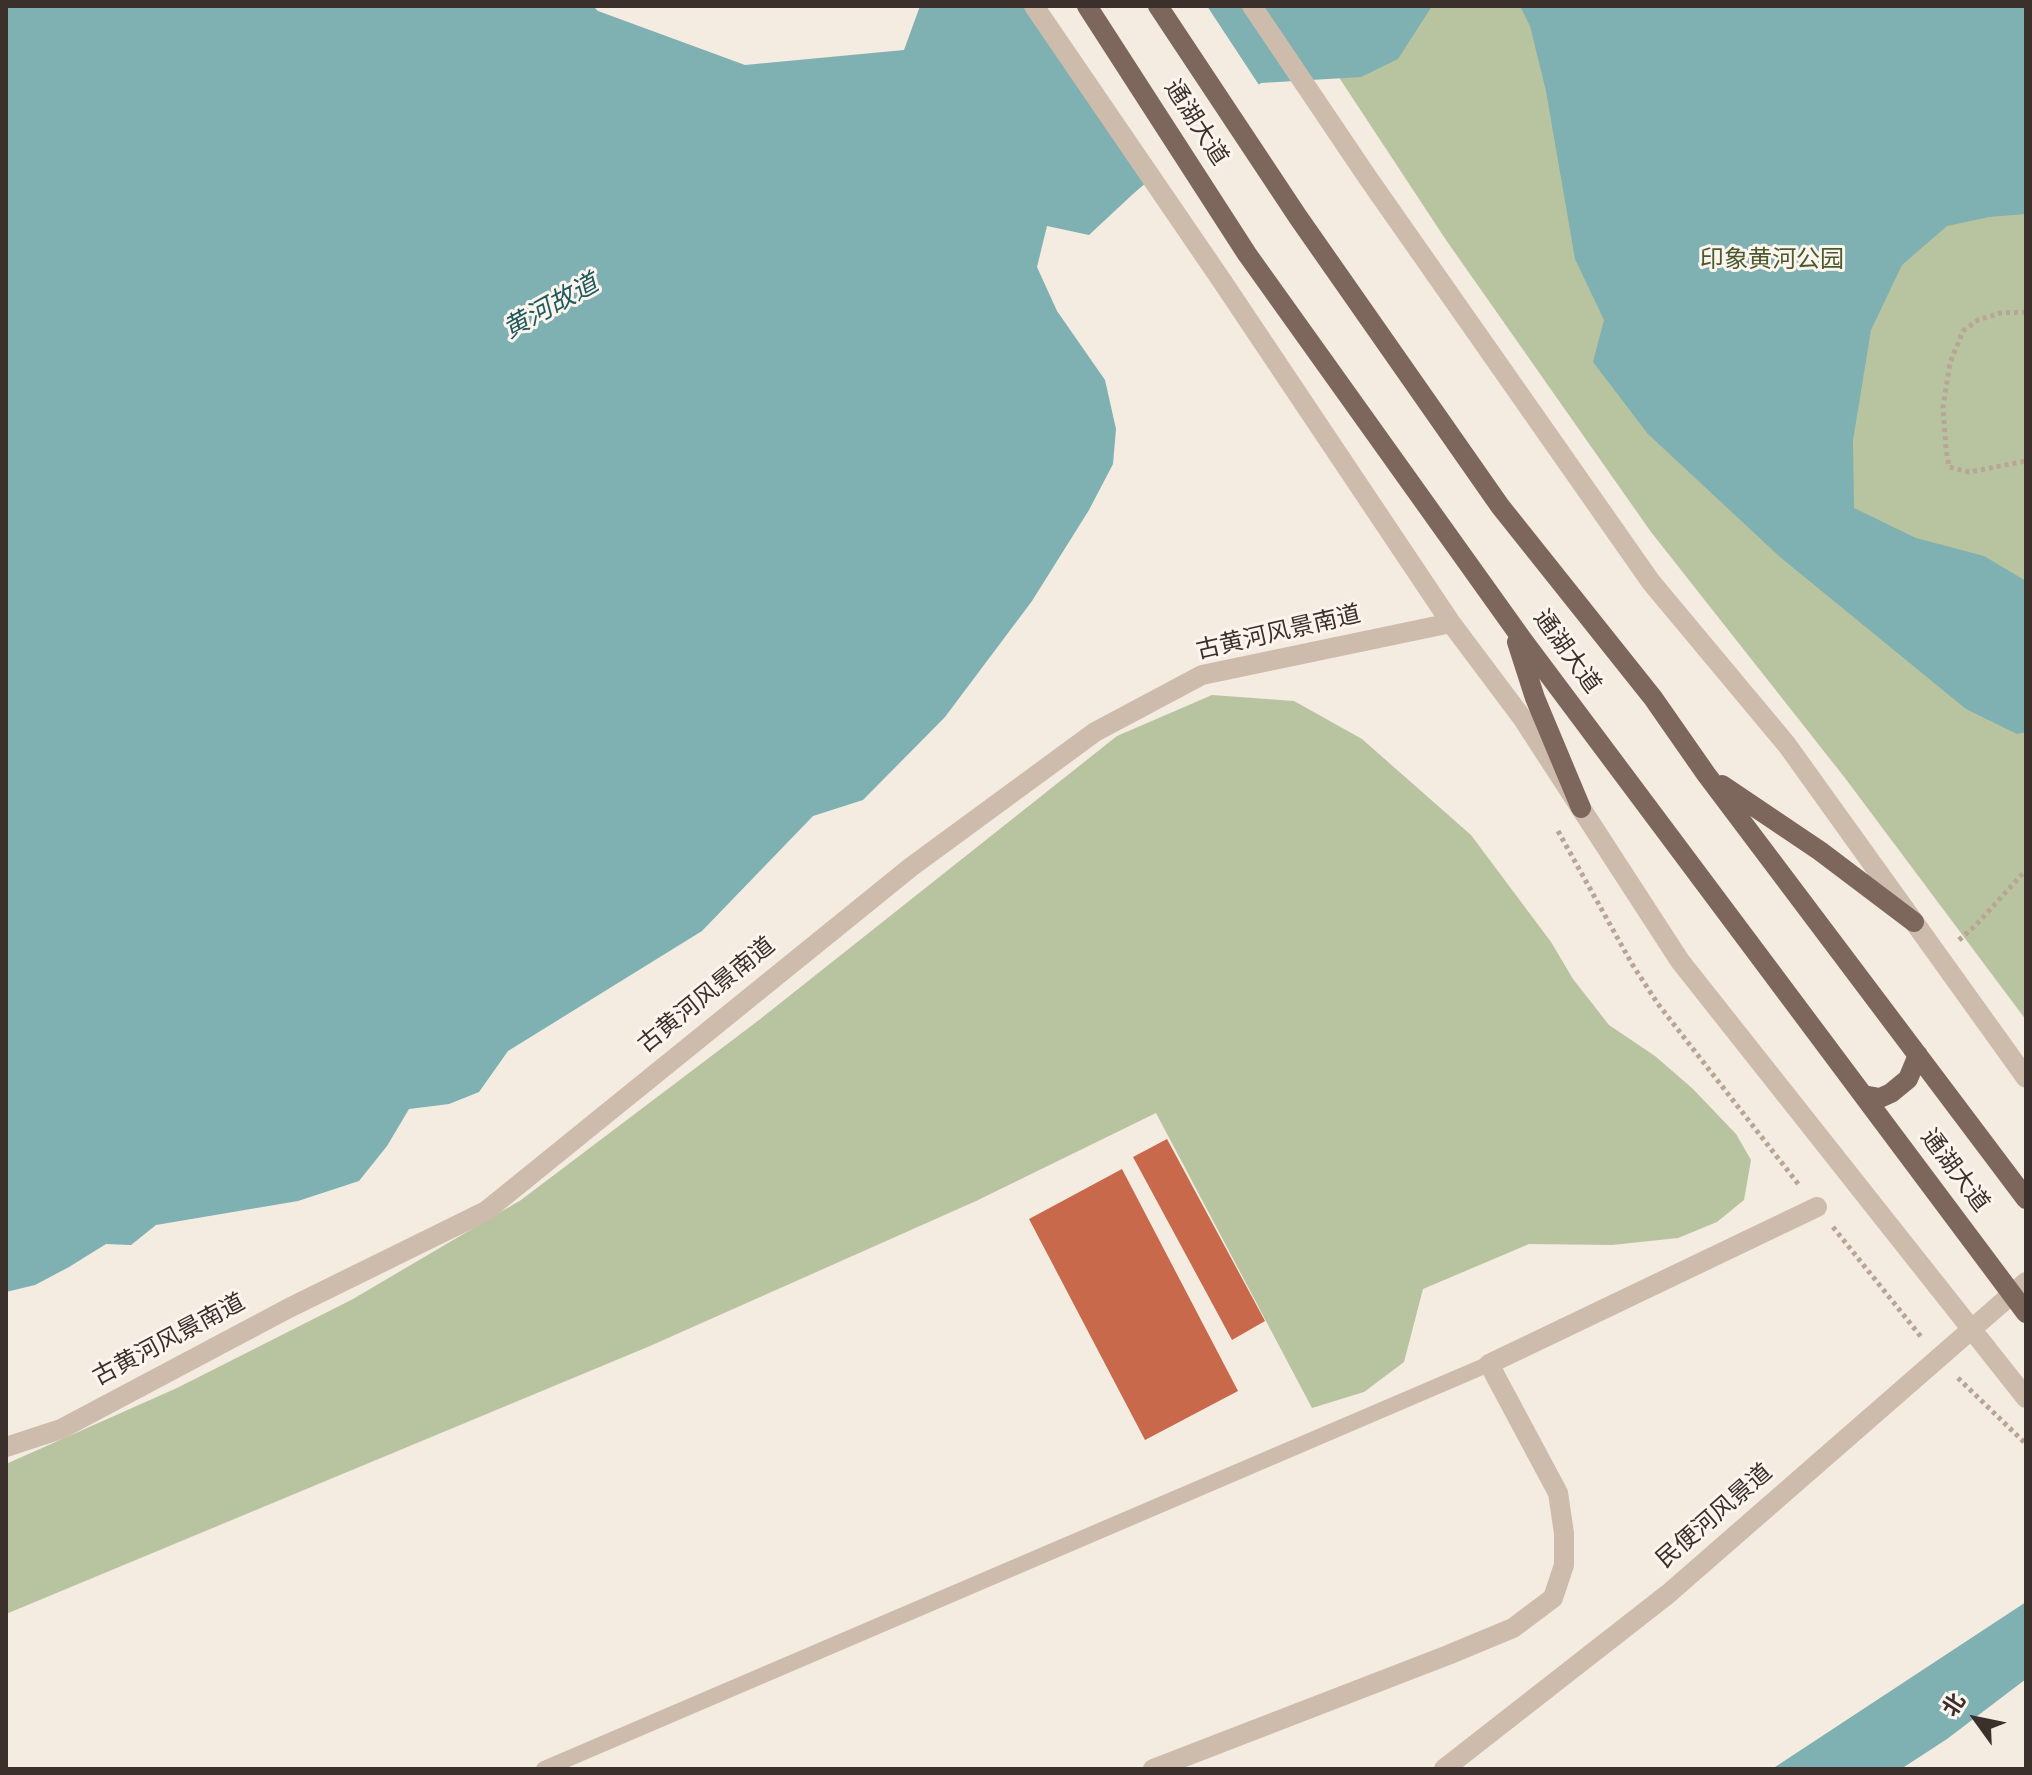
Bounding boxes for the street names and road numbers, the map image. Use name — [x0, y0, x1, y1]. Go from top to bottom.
street label: 通湖大道 — [1156, 76, 1232, 172]
street label: 古黄河风景南道 — [1194, 602, 1364, 668]
street label: 通湖大道 — [1525, 606, 1605, 700]
street label: 古黄河风景南道 — [634, 933, 782, 1061]
street label: 通湖大道 — [1913, 1125, 1993, 1219]
street label: 古黄河风景南道 — [89, 1290, 251, 1394]
street label: 民便河风景道 — [1652, 1460, 1780, 1576]

